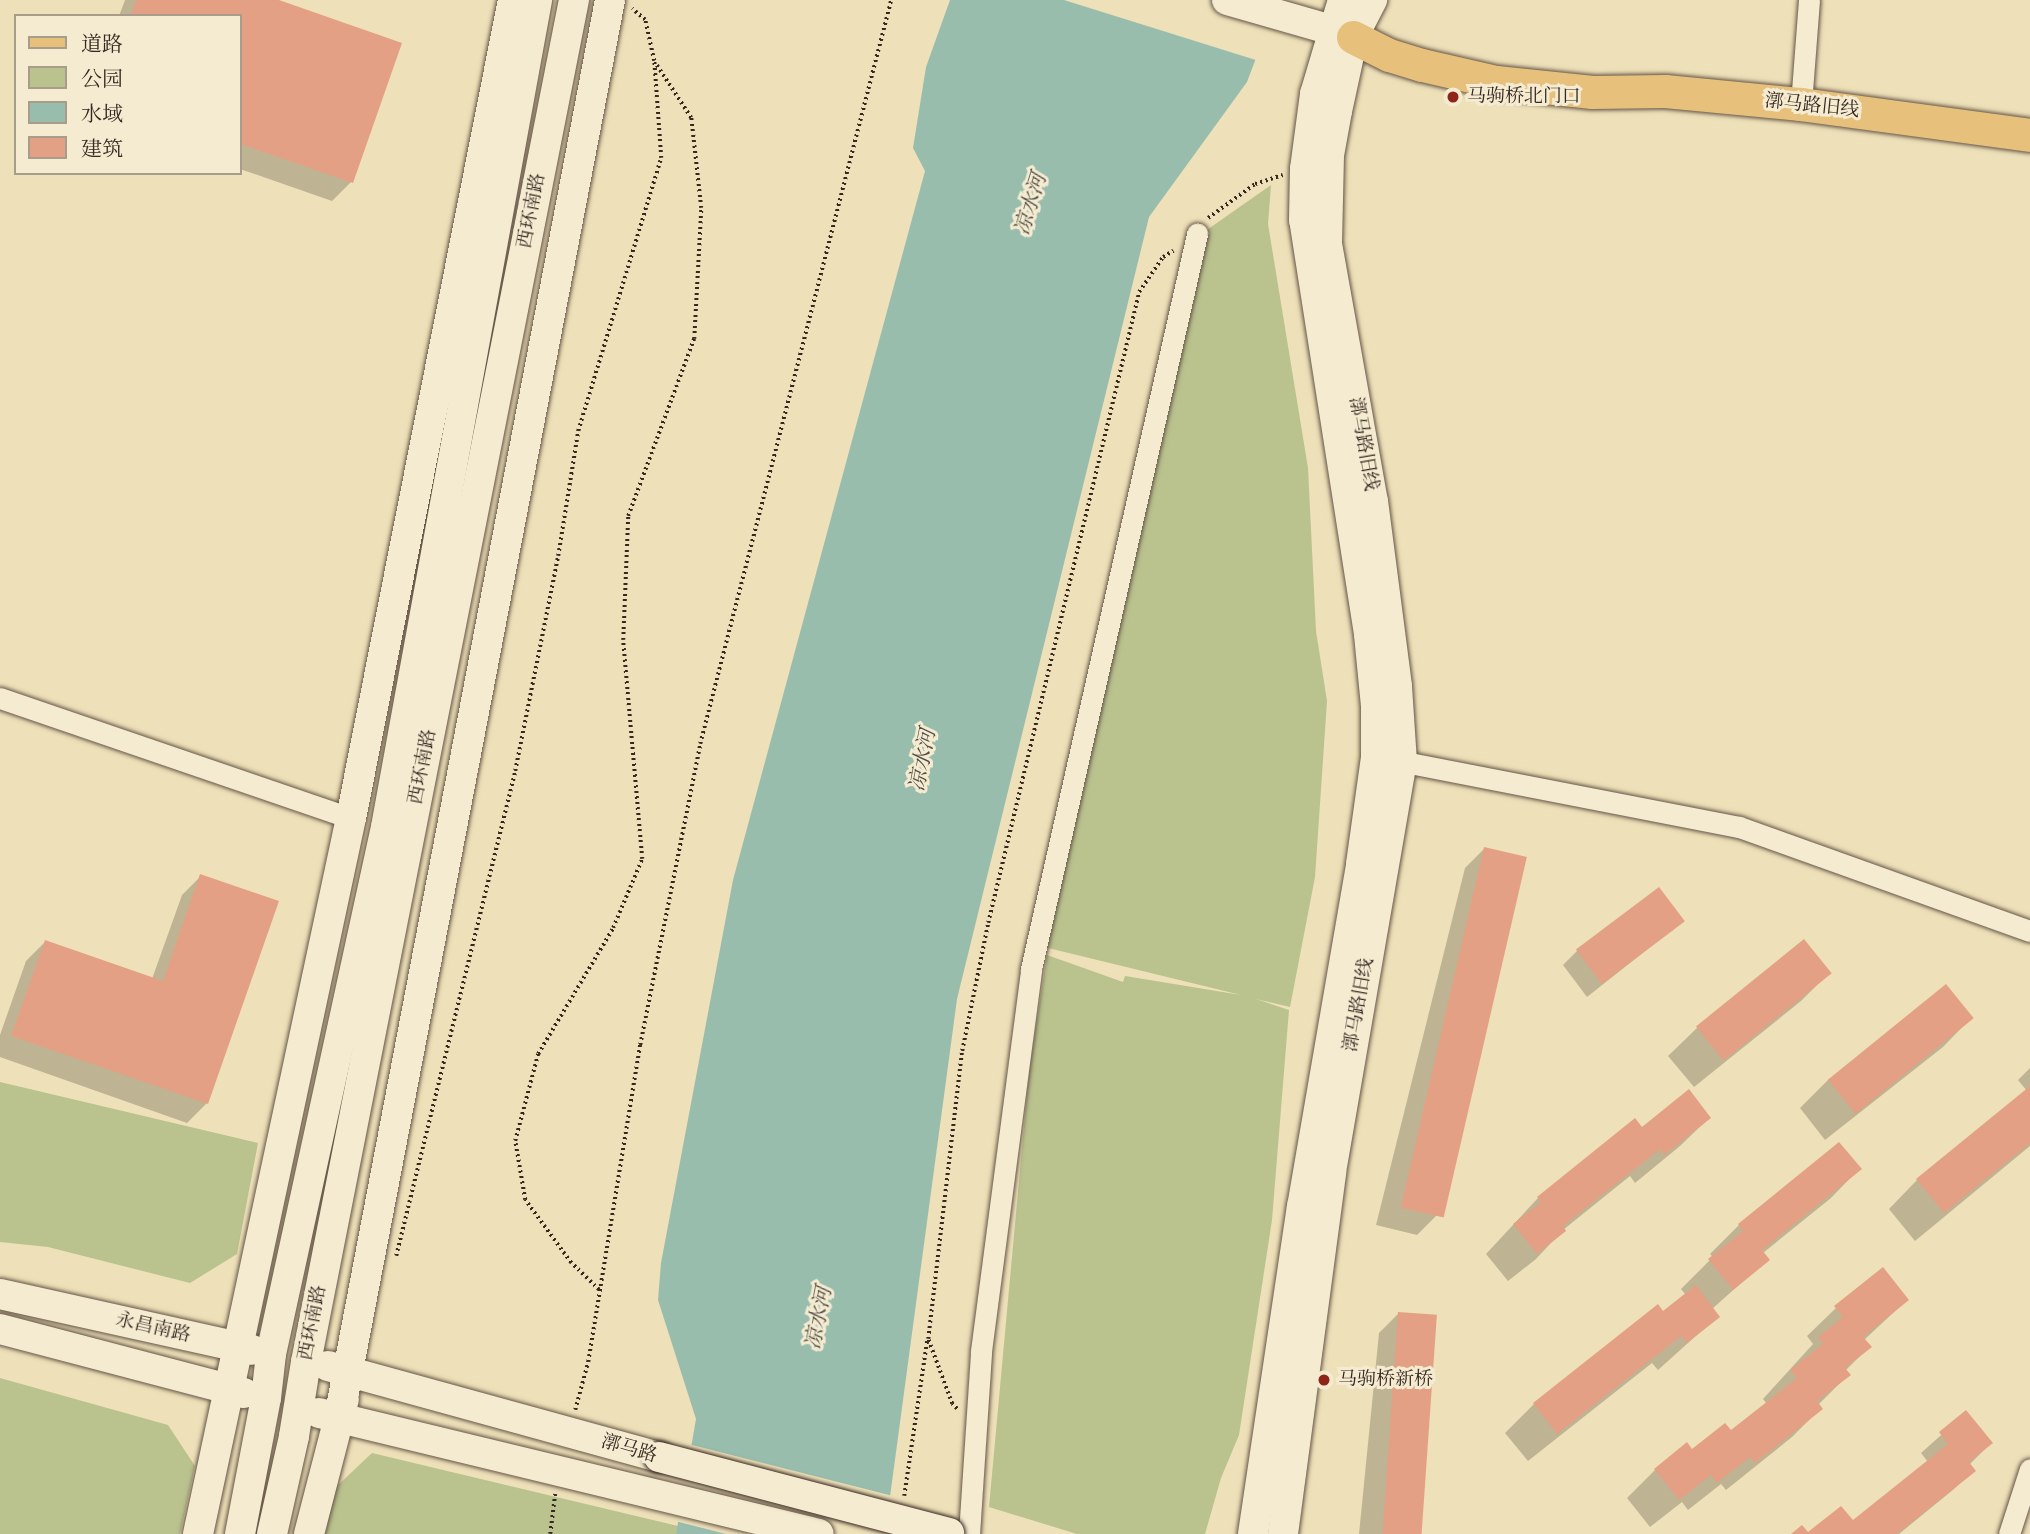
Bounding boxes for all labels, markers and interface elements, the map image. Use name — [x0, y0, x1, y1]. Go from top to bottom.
legend — [14, 14, 242, 175]
text: 道路 — [81, 30, 123, 58]
text: 公园 — [81, 65, 123, 93]
place label: 马驹桥北门口 — [1467, 86, 1581, 108]
marker: 马驹桥北门口 — [1445, 89, 1461, 105]
street label: 漷马路旧线 — [1764, 90, 1860, 122]
text: 水域 — [81, 100, 123, 128]
text: 建筑 — [81, 135, 123, 163]
water label: 凉水河 — [1009, 170, 1051, 238]
street label: 西环南路 — [514, 172, 550, 250]
street label: 漷马路旧线 — [1344, 395, 1382, 493]
water label: 凉水河 — [904, 727, 940, 793]
street label: 西环南路 — [405, 728, 441, 806]
street label: 漷马路旧线 — [1340, 956, 1378, 1054]
street label: 西环南路 — [295, 1284, 331, 1362]
water label: 凉水河 — [800, 1285, 836, 1351]
street label: 永昌南路 — [113, 1308, 193, 1348]
place label: 马驹桥新桥 — [1338, 1369, 1433, 1391]
marker: 马驹桥新桥 — [1316, 1372, 1332, 1388]
street label: 漷马路 — [598, 1430, 660, 1468]

